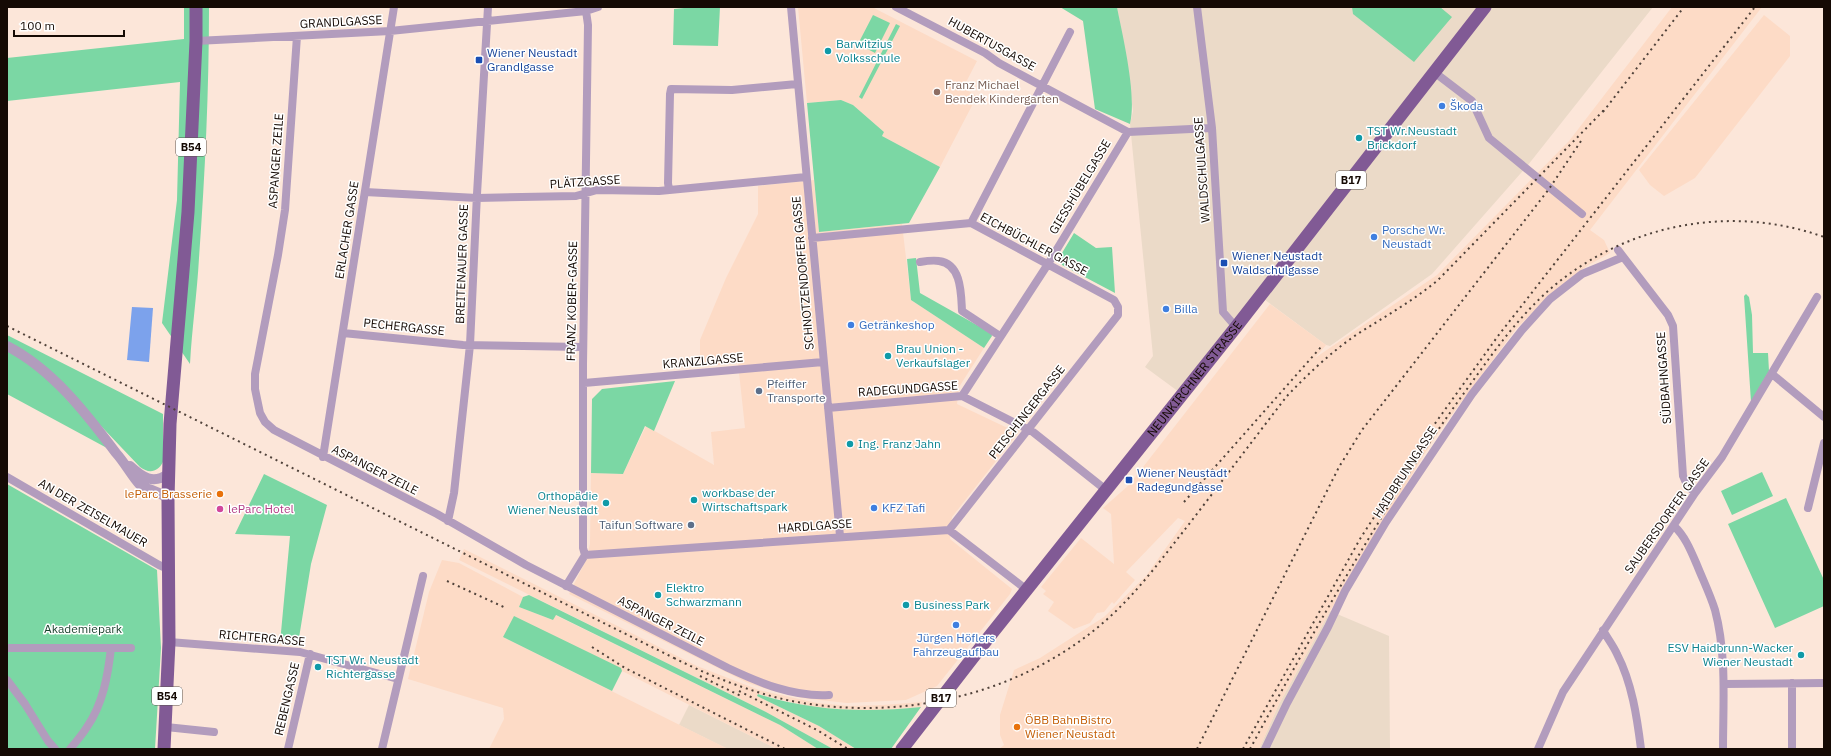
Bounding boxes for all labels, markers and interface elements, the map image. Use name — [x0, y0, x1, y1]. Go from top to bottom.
scale bar — [14, 12, 124, 38]
street label: GRANDLGASSE — [299, 12, 383, 31]
street label: HUBERTUSGASSE — [946, 13, 1039, 74]
text: 100 m — [20, 18, 55, 33]
place label: Barwitzius Volksschule — [836, 36, 901, 65]
place label: Wiener Neustadt Grandlgasse — [487, 45, 577, 74]
marker: Barwitzius Volksschule — [823, 46, 833, 56]
marker: Wiener Neustadt Grandlgasse — [474, 55, 484, 65]
place label: Franz Michael Bendek Kindergarten — [945, 77, 1059, 106]
marker: Franz Michael Bendek Kindergarten — [932, 87, 942, 97]
place label: Škoda — [1450, 98, 1484, 113]
marker: Škoda — [1437, 101, 1447, 111]
street label: ASPANGER ZEILE — [265, 113, 286, 209]
street label: WALDSCHULGASSE — [1190, 117, 1213, 223]
place label: TST Wr.Neustadt Brickdorf — [1367, 123, 1457, 152]
marker: TST Wr.Neustadt Brickdorf — [1354, 133, 1364, 143]
street label: GIESSHÜBELGASSE — [1045, 137, 1114, 237]
road number: B54 — [176, 138, 206, 156]
road number: B17 — [1336, 171, 1366, 189]
street label: PLÄTZGASSE — [549, 172, 621, 191]
street label: ERLACHER GASSE — [331, 180, 362, 280]
street label: SCHNOTZENDORFER GASSE — [788, 196, 817, 351]
street label: BREITENAUER GASSE — [452, 204, 471, 324]
street label: EICHBÜCHLER GASSE — [978, 209, 1091, 278]
place label: Porsche Wr. Neustadt — [1382, 222, 1446, 251]
marker: Porsche Wr. Neustadt — [1369, 232, 1379, 242]
street label: FRANZ KOBER-GASSE — [563, 241, 580, 361]
place label: Wiener Neustadt Waldschulgasse — [1232, 248, 1322, 277]
marker: Wiener Neustadt Waldschulgasse — [1219, 258, 1229, 268]
place label: Billa — [1174, 301, 1198, 316]
marker: Billa — [1161, 304, 1171, 314]
street label: PECHERGASSE — [363, 315, 445, 338]
place label: Getränkeshop — [859, 317, 935, 332]
street label: NEUNKIRCHNER STRASSE — [1144, 318, 1245, 439]
marker: Getränkeshop — [846, 320, 856, 330]
street label: SÜDBAHNGASSE — [1653, 331, 1674, 425]
place label: Brau Union - Verkaufslager — [896, 341, 971, 370]
street label: KRANZLGASSE — [662, 350, 744, 372]
marker: Brau Union - Verkaufslager — [883, 351, 893, 361]
street label: PEISCHINGERGASSE — [985, 362, 1068, 462]
place label: Pfeiffer Transporte — [767, 376, 826, 405]
street label: RADEGUNDGASSE — [857, 378, 959, 399]
marker: Pfeiffer Transporte — [754, 386, 764, 396]
street label: HAIDBRUNNGASSE — [1369, 423, 1440, 520]
place label: Ing. Franz Jahn — [858, 436, 941, 451]
marker: Ing. Franz Jahn — [845, 439, 855, 449]
street label: ASPANGER ZEILE — [329, 441, 421, 498]
street label: SAUBERSDORFER GASSE — [1621, 455, 1712, 576]
place label: Wiener Neustadt Radegundgasse — [1137, 465, 1227, 494]
street label: AN DER ZEISELMAUER — [36, 475, 151, 550]
marker: Wiener Neustadt Radegundgasse — [1124, 475, 1134, 485]
place label: workbase der Wirtschaftspark — [702, 485, 788, 514]
place label: leParc Brasserie — [125, 486, 212, 501]
place label: Orthopädie Wiener Neustadt — [508, 488, 598, 517]
marker: leParc Brasserie — [215, 489, 225, 499]
marker: workbase der Wirtschaftspark — [689, 495, 699, 505]
marker: Orthopädie Wiener Neustadt — [601, 498, 611, 508]
place label: KFZ Tafi — [882, 500, 925, 515]
place label: leParc Hotel — [228, 501, 294, 516]
marker: KFZ Tafi — [869, 503, 879, 513]
marker: leParc Hotel — [215, 504, 225, 514]
street label: HARDLGASSE — [777, 515, 853, 536]
place label: Taifun Software — [599, 517, 683, 532]
marker: Taifun Software — [686, 520, 696, 530]
place label: Elektro Schwarzmann — [666, 580, 742, 609]
marker: Elektro Schwarzmann — [653, 590, 663, 600]
street label: ASPANGER ZEILE — [615, 592, 707, 649]
place label: Business Park — [914, 597, 990, 612]
marker: Business Park — [901, 600, 911, 610]
marker: Jürgen Höflers Fahrzeugaufbau — [951, 620, 961, 630]
park label: Akademiepark — [44, 621, 123, 636]
street label: RICHTERGASSE — [218, 626, 306, 649]
place label: Jürgen Höflers Fahrzeugaufbau — [913, 630, 999, 659]
place label: ESV Haidbrunn-Wacker Wiener Neustadt — [1667, 640, 1794, 669]
marker: ESV Haidbrunn-Wacker Wiener Neustadt — [1796, 650, 1806, 660]
place label: TST Wr. Neustadt Richtergasse — [326, 652, 419, 681]
street label: REBENGASSE — [271, 661, 302, 737]
marker: TST Wr. Neustadt Richtergasse — [313, 662, 323, 672]
road number: B54 — [152, 687, 182, 705]
road number: B17 — [926, 689, 956, 707]
place label: ÖBB BahnBistro Wiener Neustadt — [1025, 712, 1115, 741]
marker: ÖBB BahnBistro Wiener Neustadt — [1012, 722, 1022, 732]

